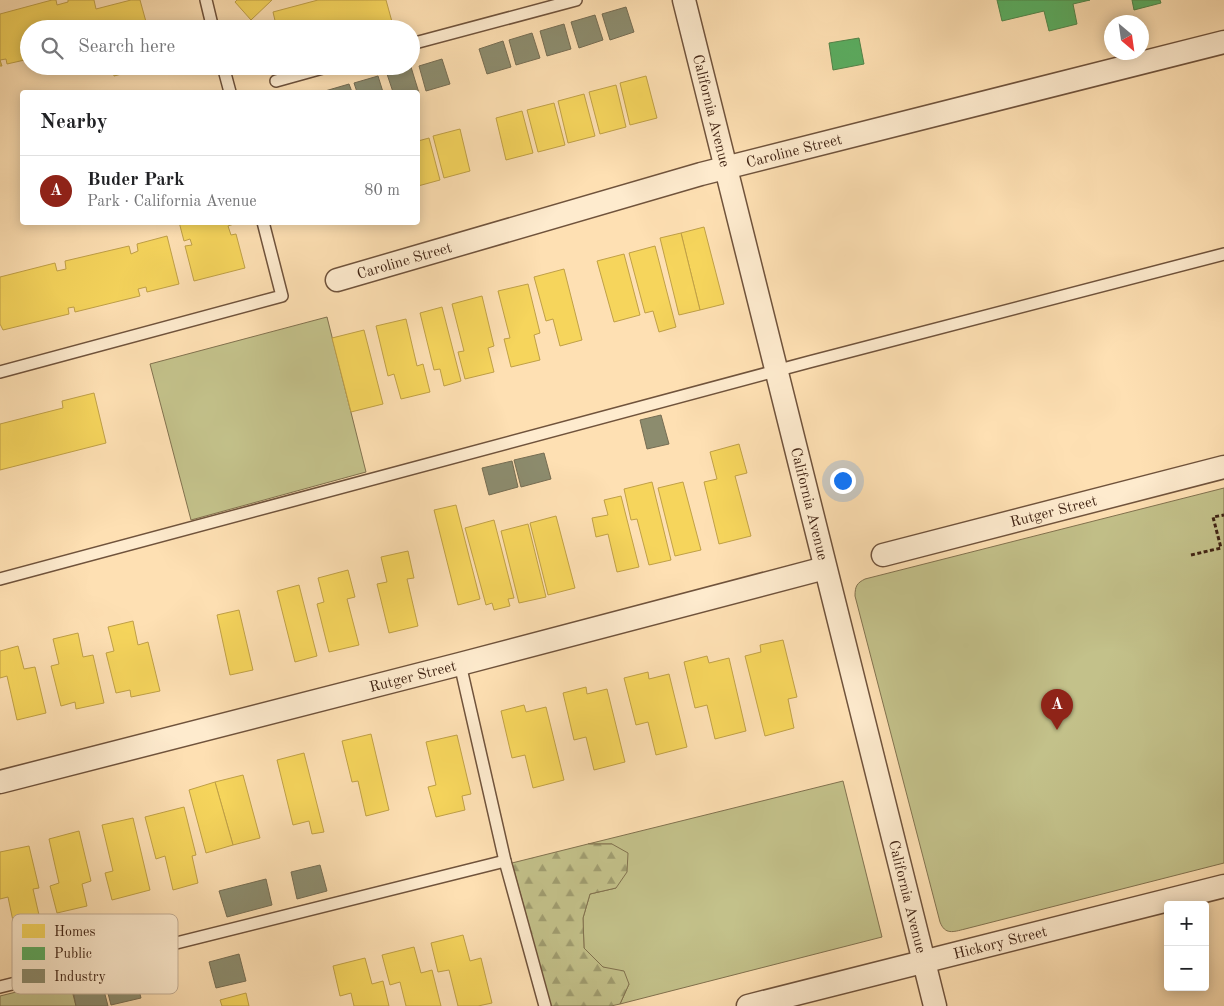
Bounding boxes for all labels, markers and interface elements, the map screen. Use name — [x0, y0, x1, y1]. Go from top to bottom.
north arrow — [1104, 15, 1149, 60]
search box — [20, 20, 420, 75]
icon: search — [38, 34, 66, 62]
text: Search here — [78, 38, 175, 57]
street label: California Avenue — [689, 53, 731, 169]
text: Nearby — [40, 112, 108, 133]
street label: Caroline Street — [745, 133, 844, 171]
text: Buder Park — [87, 171, 185, 190]
text: A — [50, 183, 62, 199]
text: 80 m — [364, 183, 400, 199]
text: Park · California Avenue — [87, 194, 257, 210]
street label: Caroline Street — [355, 241, 454, 283]
street label: California Avenue — [787, 446, 829, 562]
your location — [830, 468, 856, 494]
street label: Rutger Street — [1009, 494, 1099, 531]
street label: Rutger Street — [368, 659, 458, 696]
pin: A — [1041, 689, 1073, 730]
street label: California Avenue — [885, 839, 928, 955]
map controls — [1164, 901, 1209, 991]
button: + — [1164, 901, 1209, 946]
legend — [12, 914, 178, 994]
text: Homes — [54, 925, 96, 939]
street label: Hickory Street — [952, 925, 1049, 963]
button: − — [1164, 946, 1209, 991]
text: Public — [54, 947, 92, 961]
text: Industry — [54, 970, 107, 984]

